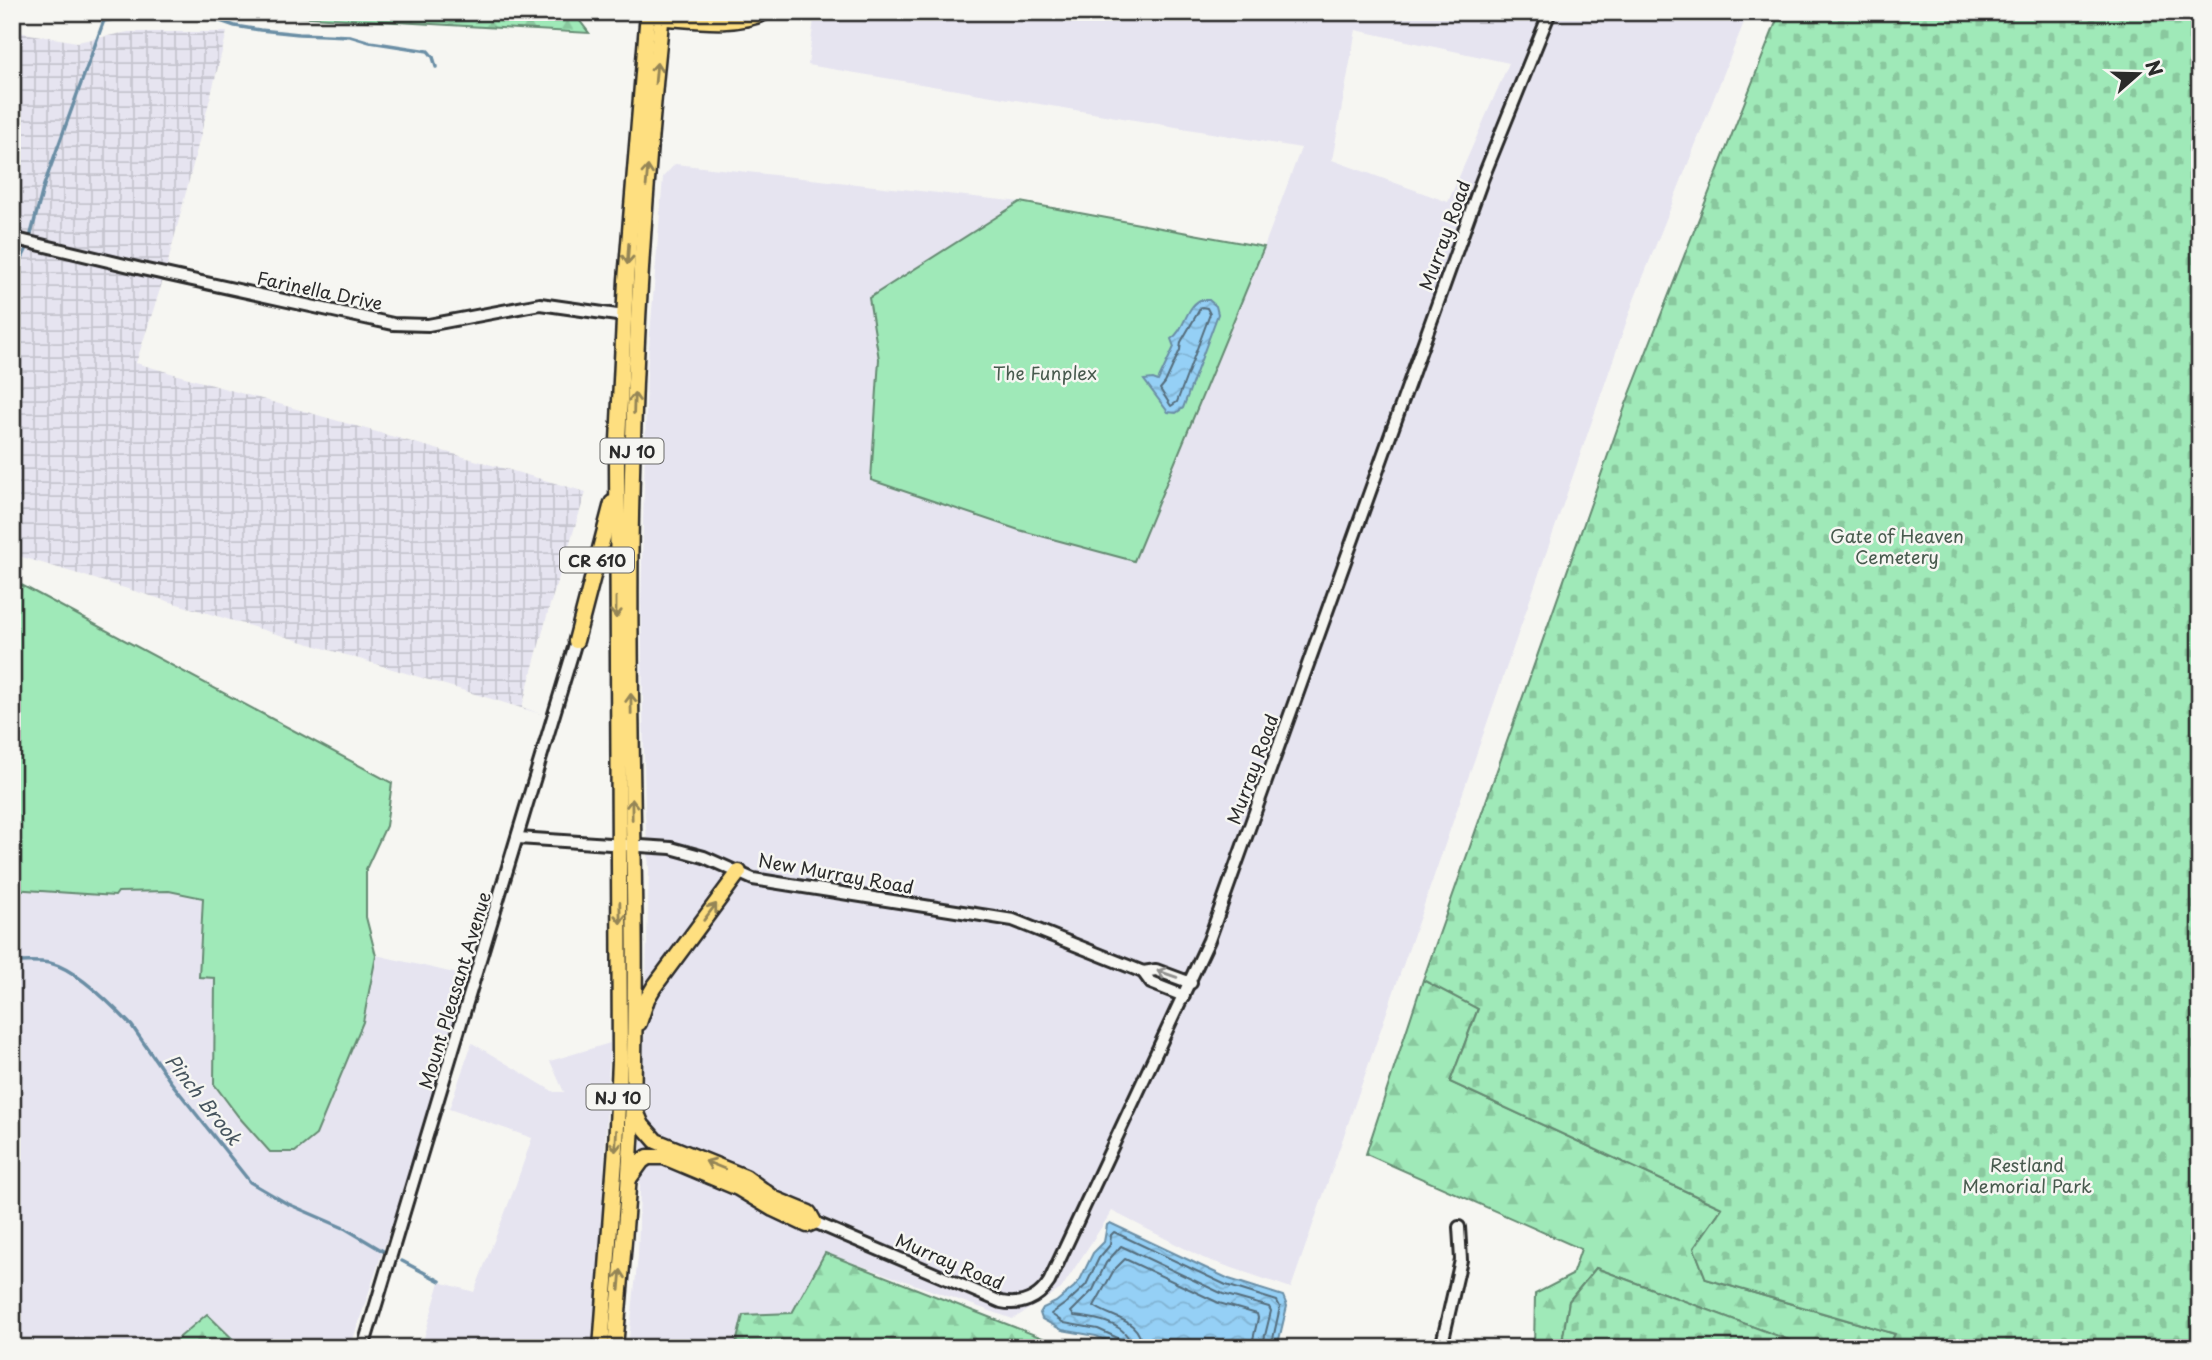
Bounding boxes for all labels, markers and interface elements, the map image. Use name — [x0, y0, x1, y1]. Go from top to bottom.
north arrow — [2104, 38, 2174, 108]
text: N — [2139, 56, 2171, 80]
one-way arrow — [650, 63, 663, 85]
one-way arrow — [641, 165, 654, 188]
street label: Murray Road — [1412, 176, 1476, 294]
one-way arrow — [621, 242, 634, 265]
street label: Farinella Drive — [255, 264, 385, 316]
park label: The Funplex — [993, 359, 1097, 386]
one-way arrow — [627, 392, 640, 415]
road number: NJ 10 — [600, 438, 664, 464]
park label: Gate of Heaven Cemetery — [1830, 522, 1964, 570]
road number: CR 610 — [560, 548, 634, 572]
one-way arrow — [609, 596, 623, 619]
one-way arrow — [624, 693, 637, 716]
street label: Murray Road — [1220, 710, 1284, 828]
one-way arrow — [626, 798, 639, 821]
street label: New Murray Road — [756, 846, 916, 900]
street label: Mount Pleasant Avenue — [411, 888, 497, 1092]
one-way arrow — [613, 901, 627, 924]
one-way arrow — [702, 903, 717, 922]
one-way arrow — [1157, 967, 1179, 979]
water label: Pinch Brook — [159, 1047, 249, 1151]
road number: NJ 10 — [586, 1084, 650, 1110]
one-way arrow — [610, 1129, 623, 1152]
park label: Restland Memorial Park — [1962, 1151, 2092, 1199]
one-way arrow — [704, 1157, 726, 1170]
street label: Murray Road — [892, 1226, 1008, 1296]
one-way arrow — [614, 1269, 627, 1292]

